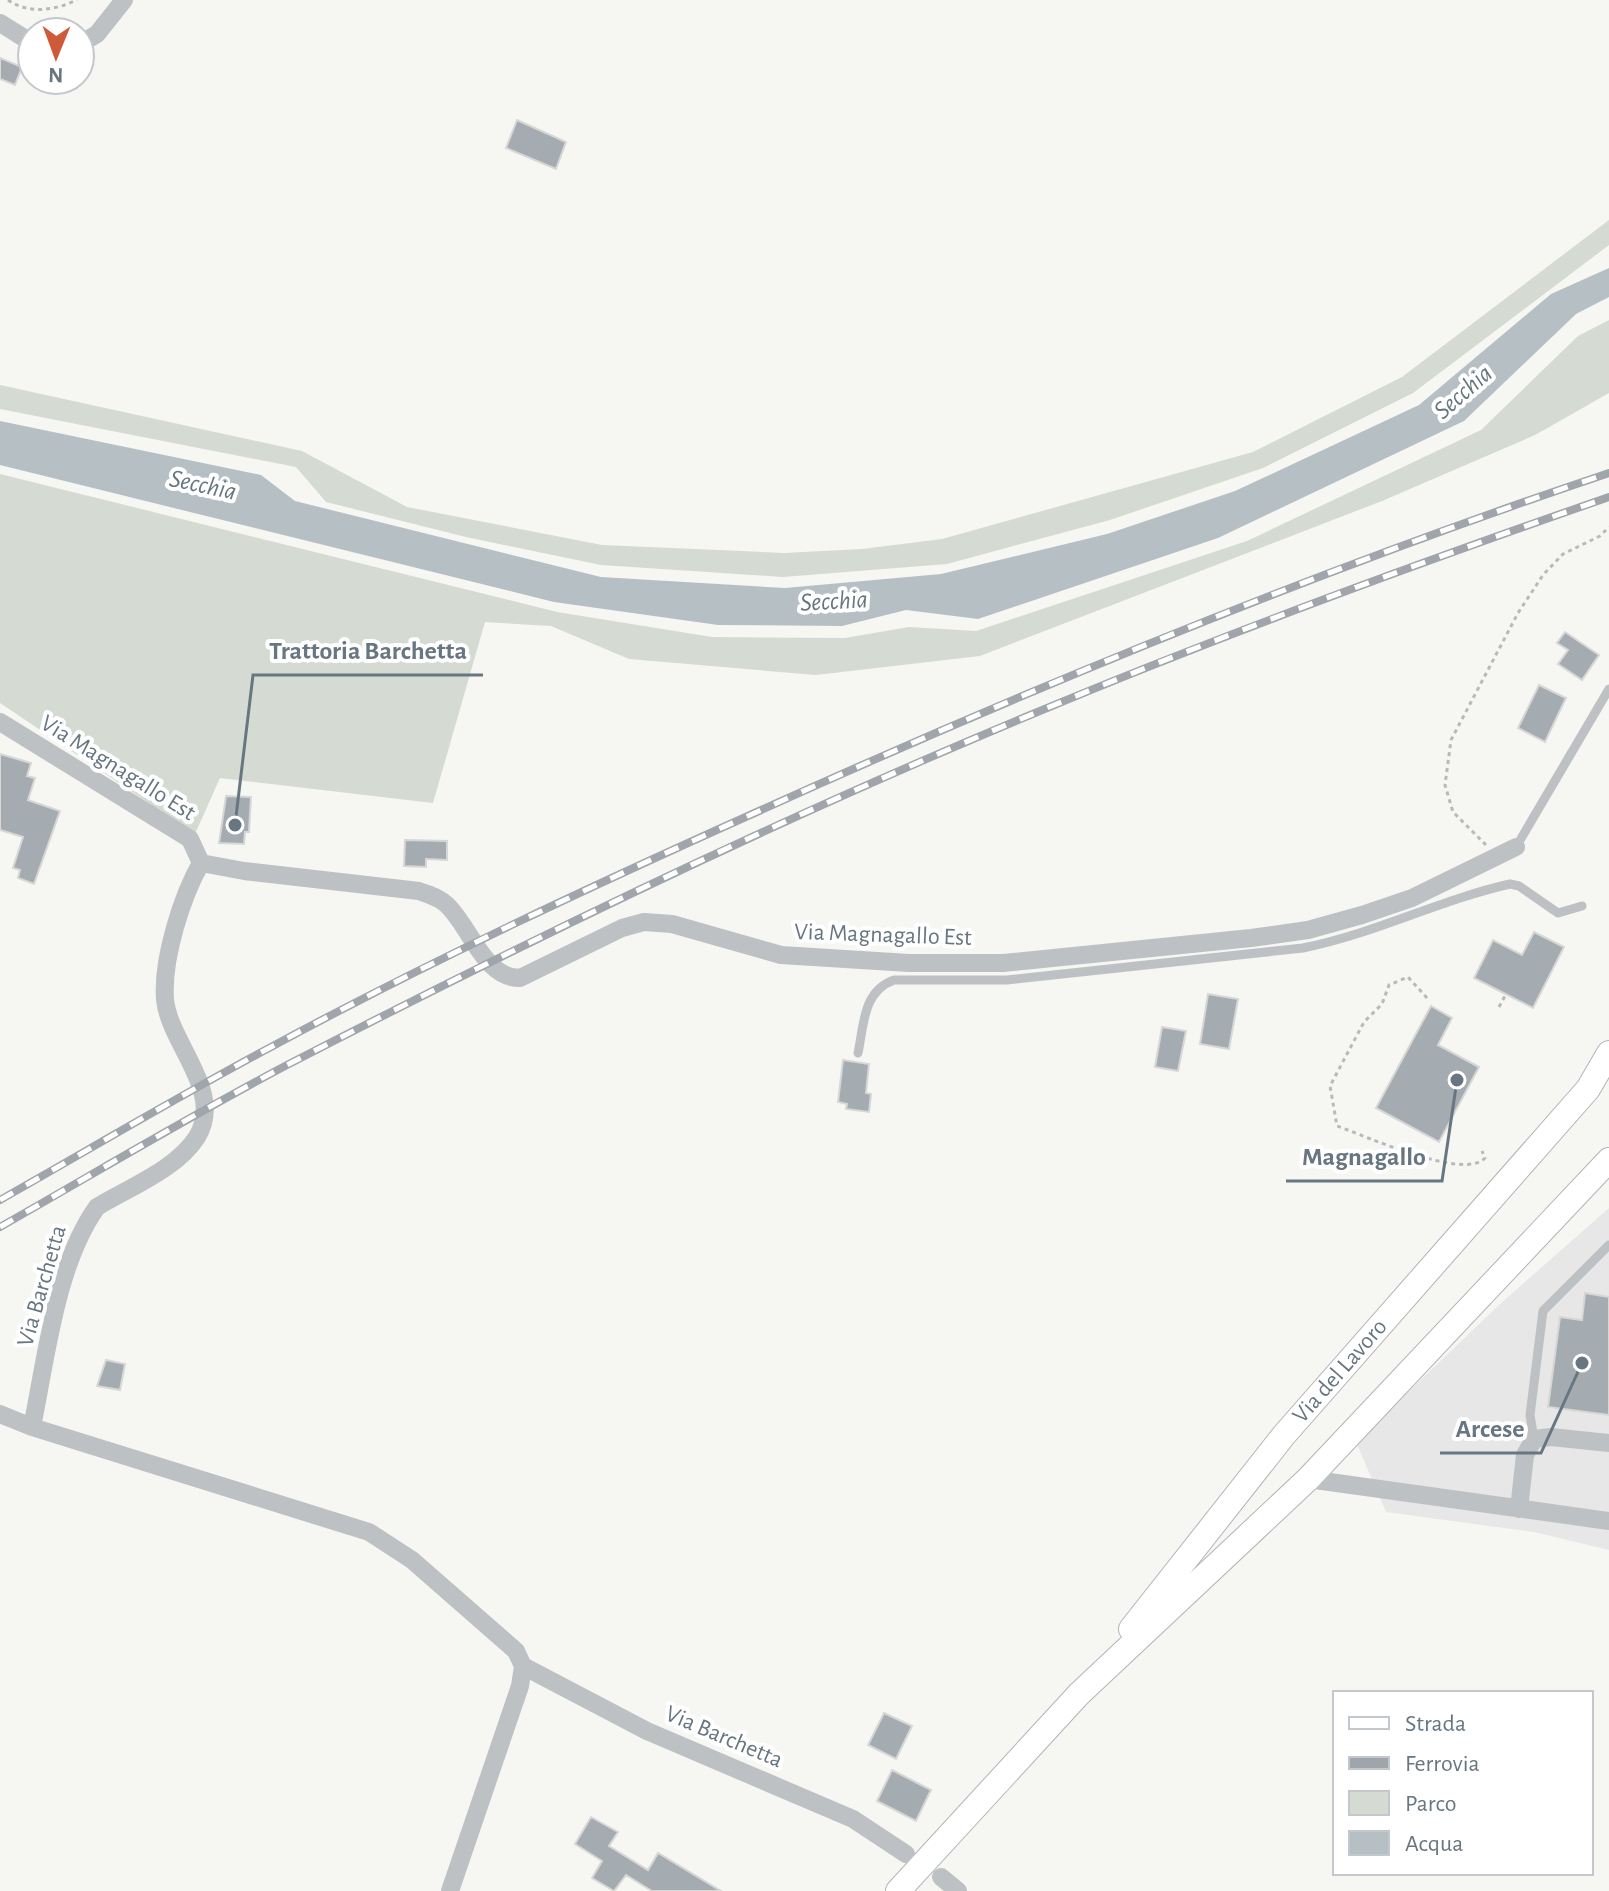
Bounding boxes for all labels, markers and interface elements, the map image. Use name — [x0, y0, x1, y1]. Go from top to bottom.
north arrow — [16, 16, 96, 96]
text: N — [48, 64, 64, 86]
water label: Secchia — [1429, 360, 1497, 424]
water label: Secchia — [167, 465, 239, 505]
water label: Secchia — [799, 586, 869, 616]
callout: Trattoria Barchetta — [253, 625, 483, 675]
text: Trattoria Barchetta — [269, 638, 467, 664]
street label: Via Magnagallo Est — [36, 711, 200, 825]
street label: Via Magnagallo Est — [794, 920, 972, 950]
callout: Magnagallo — [1286, 1131, 1442, 1181]
text: Magnagallo — [1302, 1144, 1426, 1170]
street label: Via Barchetta — [13, 1223, 71, 1349]
street label: Via del Lavoro — [1288, 1315, 1392, 1428]
callout: Arcese — [1440, 1403, 1541, 1453]
text: Arcese — [1455, 1416, 1525, 1442]
legend — [1333, 1691, 1593, 1875]
street label: Via Barchetta — [662, 1702, 786, 1772]
text: Strada — [1405, 1712, 1466, 1736]
text: Ferrovia — [1405, 1752, 1480, 1776]
text: Parco — [1405, 1792, 1456, 1816]
text: Acqua — [1405, 1832, 1463, 1856]

